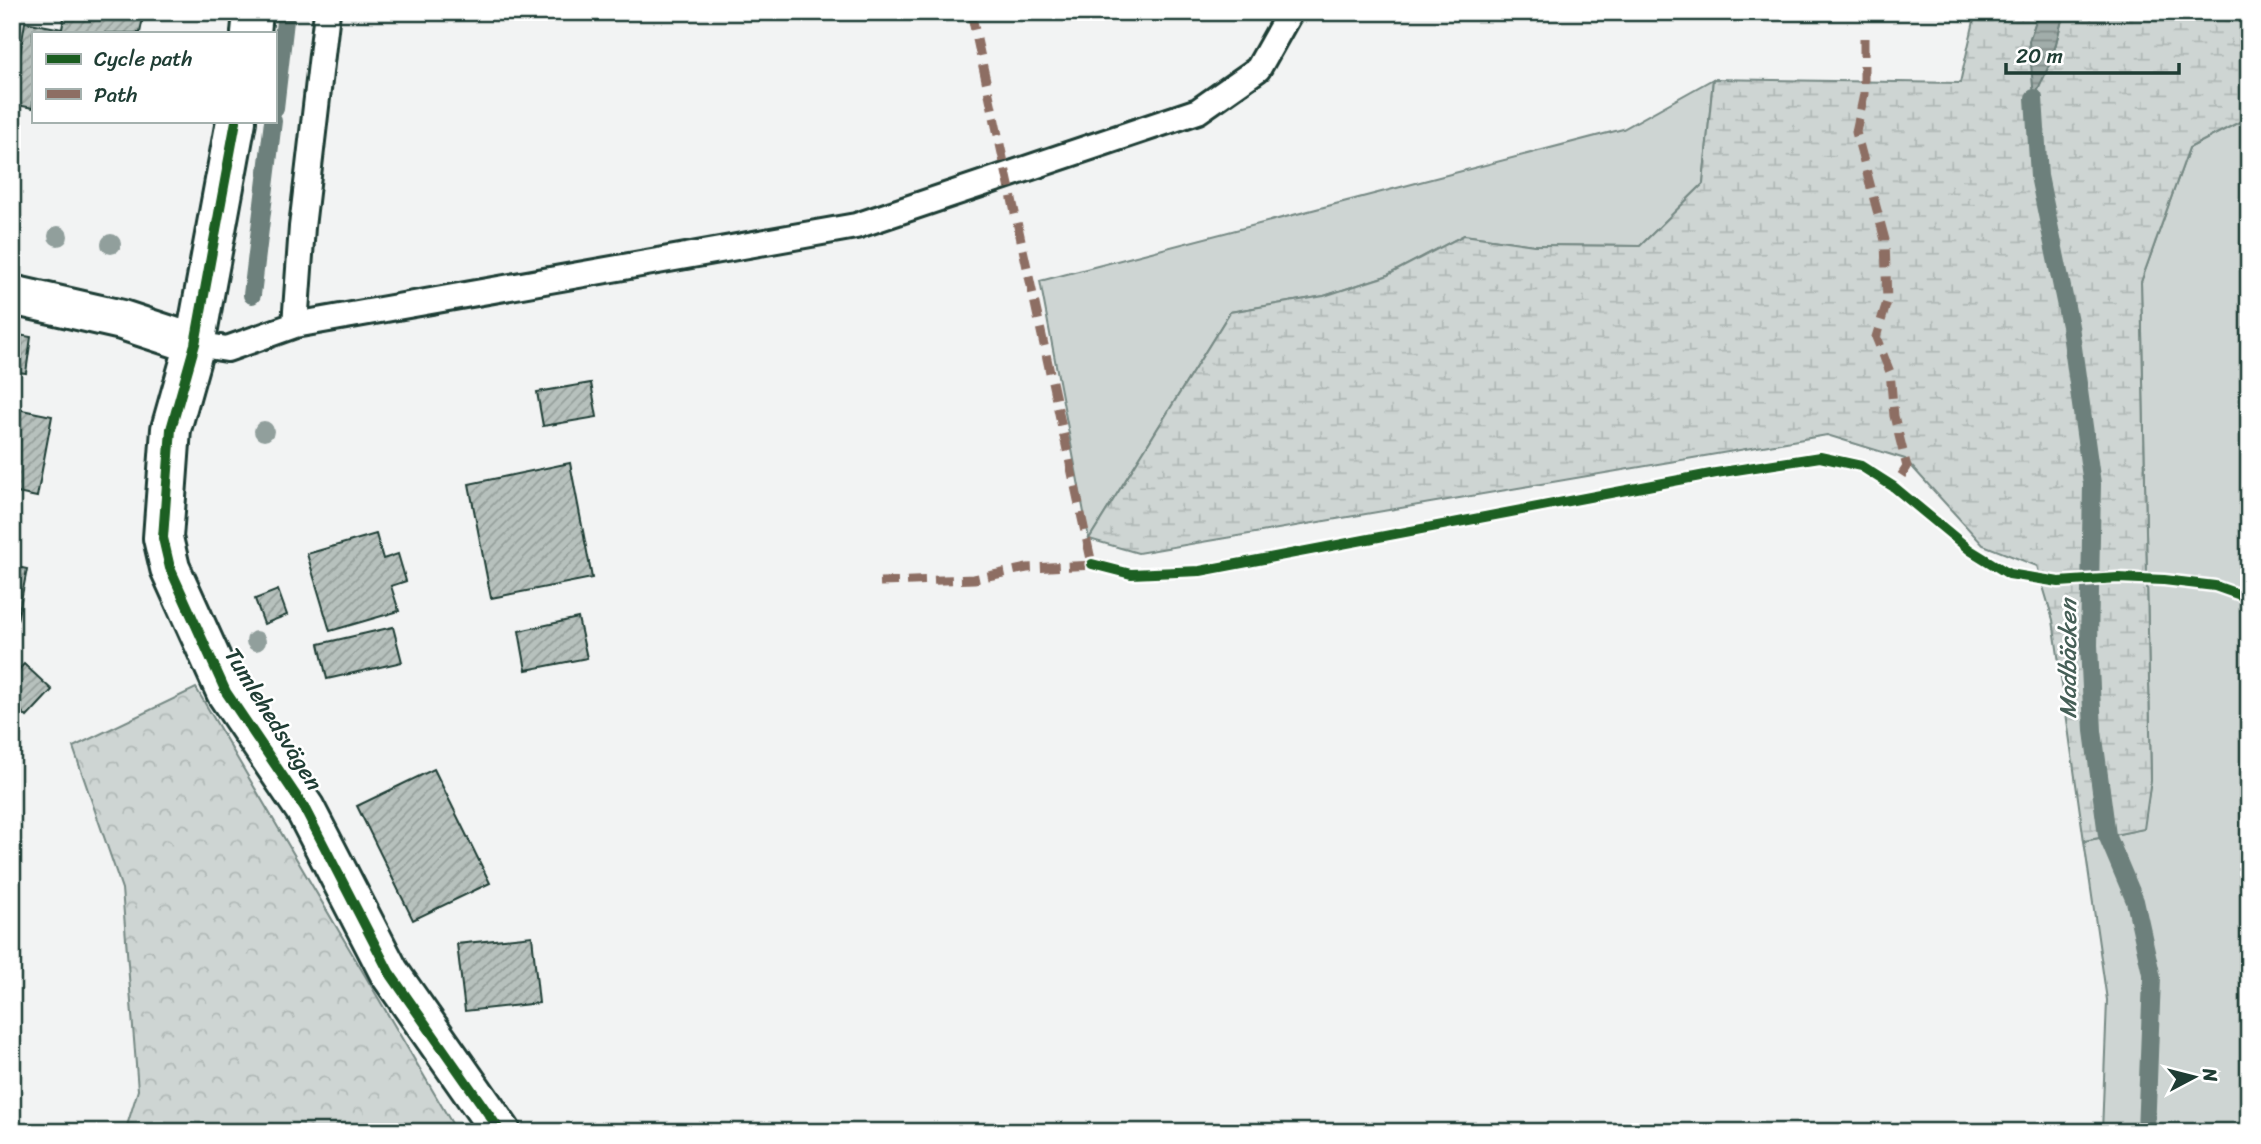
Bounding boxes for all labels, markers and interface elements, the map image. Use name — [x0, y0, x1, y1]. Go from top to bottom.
legend — [32, 32, 276, 122]
scale bar — [2006, 32, 2179, 76]
text: 20 m — [2016, 37, 2063, 75]
text: Cycle path — [94, 40, 193, 78]
text: Path — [94, 76, 137, 114]
water label: Madbäcken — [2047, 596, 2089, 719]
street label: Tumlehedsvägen — [213, 639, 334, 799]
north arrow — [2160, 1042, 2230, 1112]
text: N — [2193, 1065, 2228, 1084]

